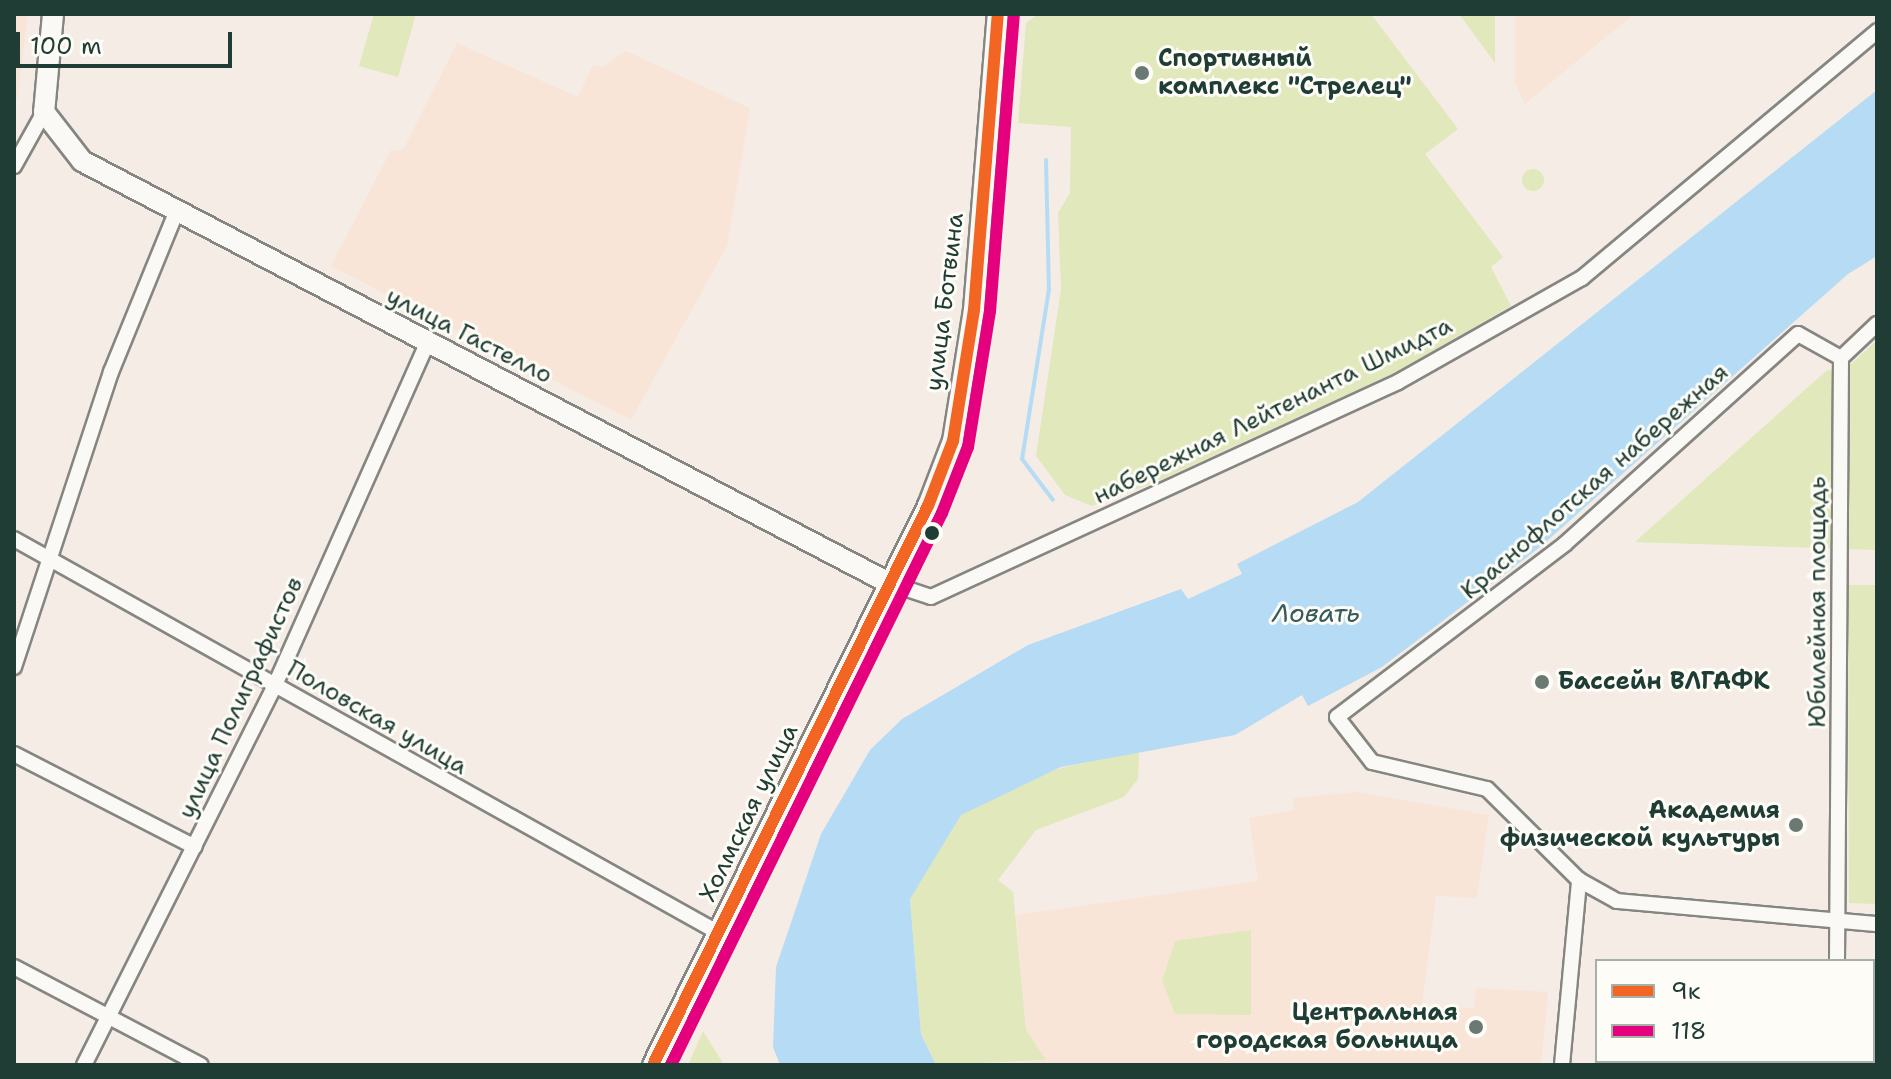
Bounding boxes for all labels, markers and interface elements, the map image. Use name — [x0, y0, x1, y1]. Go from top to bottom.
scale bar — [20, 16, 236, 66]
text: 100 m — [30, 30, 102, 62]
place label: Спортивный комплекс "Стрелец" — [1158, 45, 1412, 101]
marker: Спортивный комплекс "Стрелец" — [1133, 64, 1151, 82]
street label: улица Ботвина — [920, 211, 970, 393]
street label: улица Гастелло — [381, 282, 557, 390]
street label: набережная Лейтенанта Шмидта — [1089, 311, 1457, 511]
street label: Краснофлотская набережная — [1456, 358, 1734, 606]
street label: Юбилейная площадь — [1804, 476, 1832, 728]
unlabelled marker — [924, 525, 940, 541]
street label: улица Полиграфистов — [172, 573, 310, 823]
water label: Ловать — [1272, 597, 1360, 629]
street label: Половская улица — [282, 655, 472, 781]
place label: Бассейн ВЛГАФК — [1558, 668, 1770, 696]
marker: Бассейн ВЛГАФК — [1533, 673, 1551, 691]
street label: Холмская улица — [694, 720, 804, 906]
place label: Aкадемия физической культуры — [1500, 797, 1780, 853]
marker: Aкадемия физической культуры — [1787, 816, 1805, 834]
legend — [1595, 959, 1875, 1063]
text: 9к — [1671, 975, 1701, 1007]
place label: Центральная городская больница — [1196, 999, 1458, 1055]
text: 118 — [1671, 1015, 1707, 1047]
marker: Центральная городская больница — [1465, 1016, 1487, 1038]

